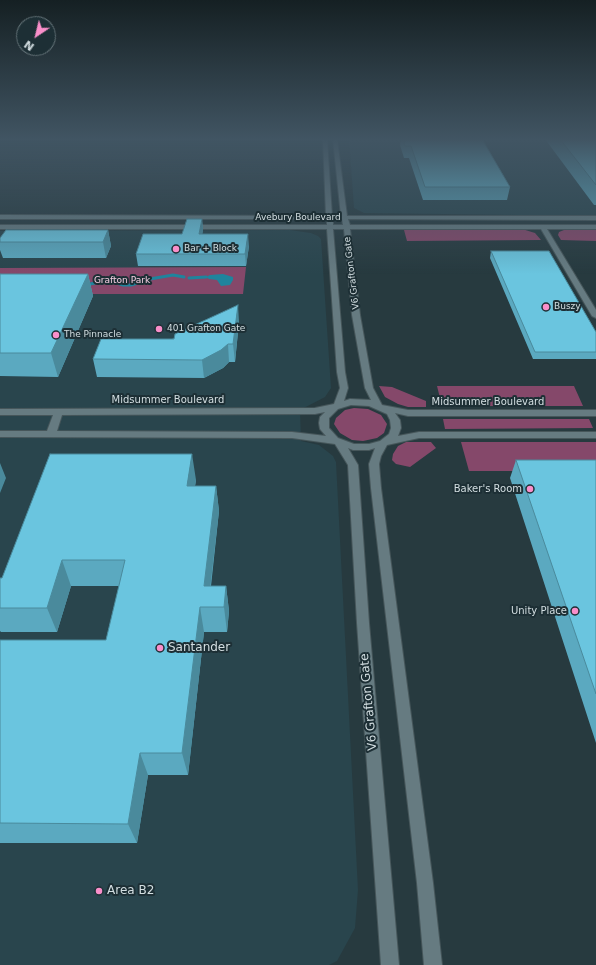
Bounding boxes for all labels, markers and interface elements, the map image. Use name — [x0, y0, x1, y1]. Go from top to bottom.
north arrow — [16, 16, 56, 56]
text: N — [22, 37, 37, 53]
street label: Avebury Boulevard — [255, 213, 341, 223]
street label: V6 Grafton Gate — [342, 236, 362, 310]
marker: Bar + Block — [171, 244, 181, 254]
place label: Bar + Block — [184, 244, 237, 254]
park label: Grafton Park — [94, 276, 150, 286]
marker: Buszy — [541, 302, 551, 312]
place label: Buszy — [554, 302, 581, 312]
marker: 401 Grafton Gate — [154, 324, 164, 334]
place label: 401 Grafton Gate — [167, 324, 245, 334]
marker: The Pinnacle — [51, 330, 61, 340]
place label: The Pinnacle — [64, 330, 121, 340]
street label: Midsummer Boulevard — [112, 394, 224, 406]
street label: Midsummer Boulevard — [432, 396, 544, 408]
place label: Baker's Room — [454, 483, 522, 495]
marker: Baker's Room — [525, 484, 535, 494]
place label: Unity Place — [511, 605, 567, 617]
marker: Unity Place — [570, 606, 580, 616]
place label: Santander — [168, 641, 230, 655]
marker: Santander — [155, 643, 165, 653]
street label: V6 Grafton Gate — [358, 653, 380, 751]
place label: Area B2 — [107, 884, 154, 898]
marker: Area B2 — [94, 886, 104, 896]

